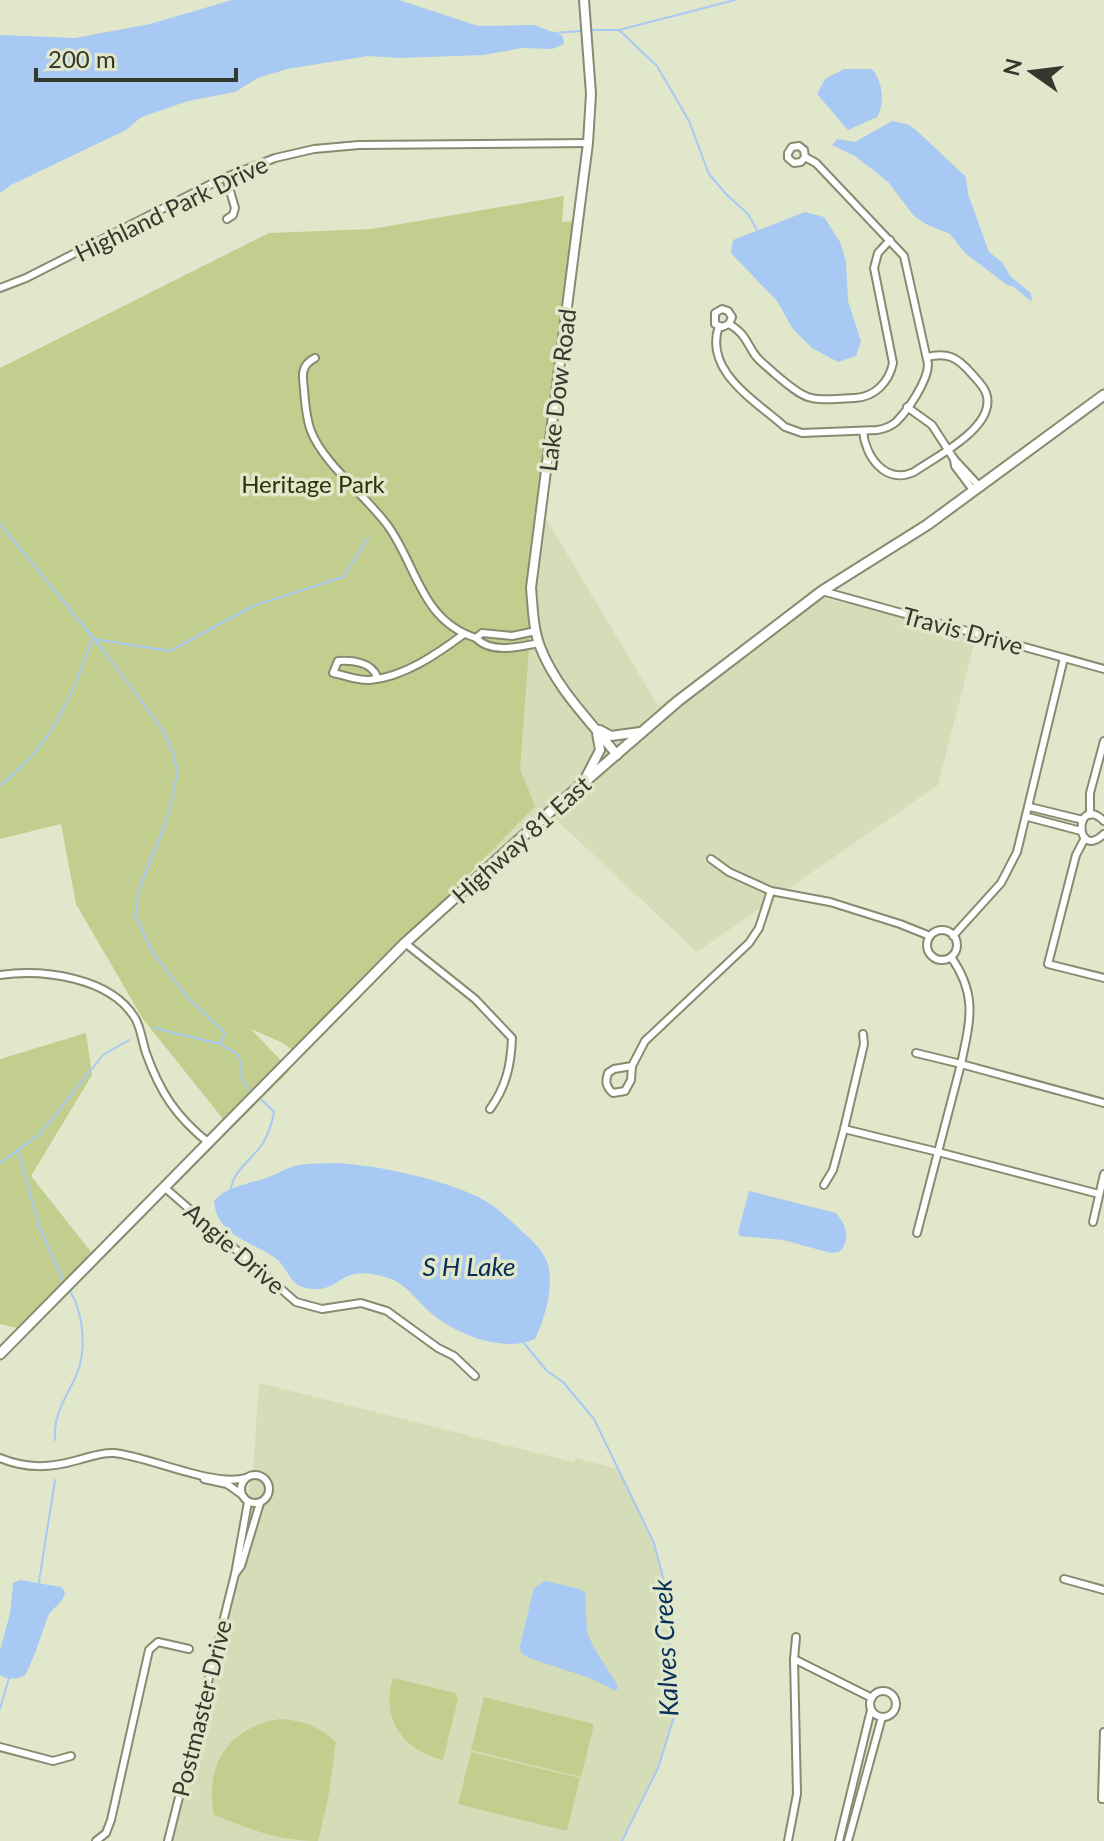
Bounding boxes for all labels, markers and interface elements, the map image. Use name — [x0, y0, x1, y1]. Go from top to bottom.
scale bar — [36, 32, 236, 82]
north arrow — [992, 32, 1072, 112]
text: 200 m — [48, 44, 116, 73]
text: N — [997, 56, 1027, 79]
street label: Highland Park Drive — [70, 149, 272, 267]
street label: Lake Dow Road — [533, 307, 581, 473]
park label: Heritage Park — [241, 469, 386, 498]
street label: Travis Drive — [900, 600, 1026, 660]
street label: Highway 81 East — [446, 769, 597, 909]
street label: Angie Drive — [179, 1196, 291, 1300]
water label: S H Lake — [422, 1250, 516, 1282]
water label: Kalves Creek — [645, 1578, 685, 1717]
street label: Postmaster Drive — [165, 1617, 237, 1799]

